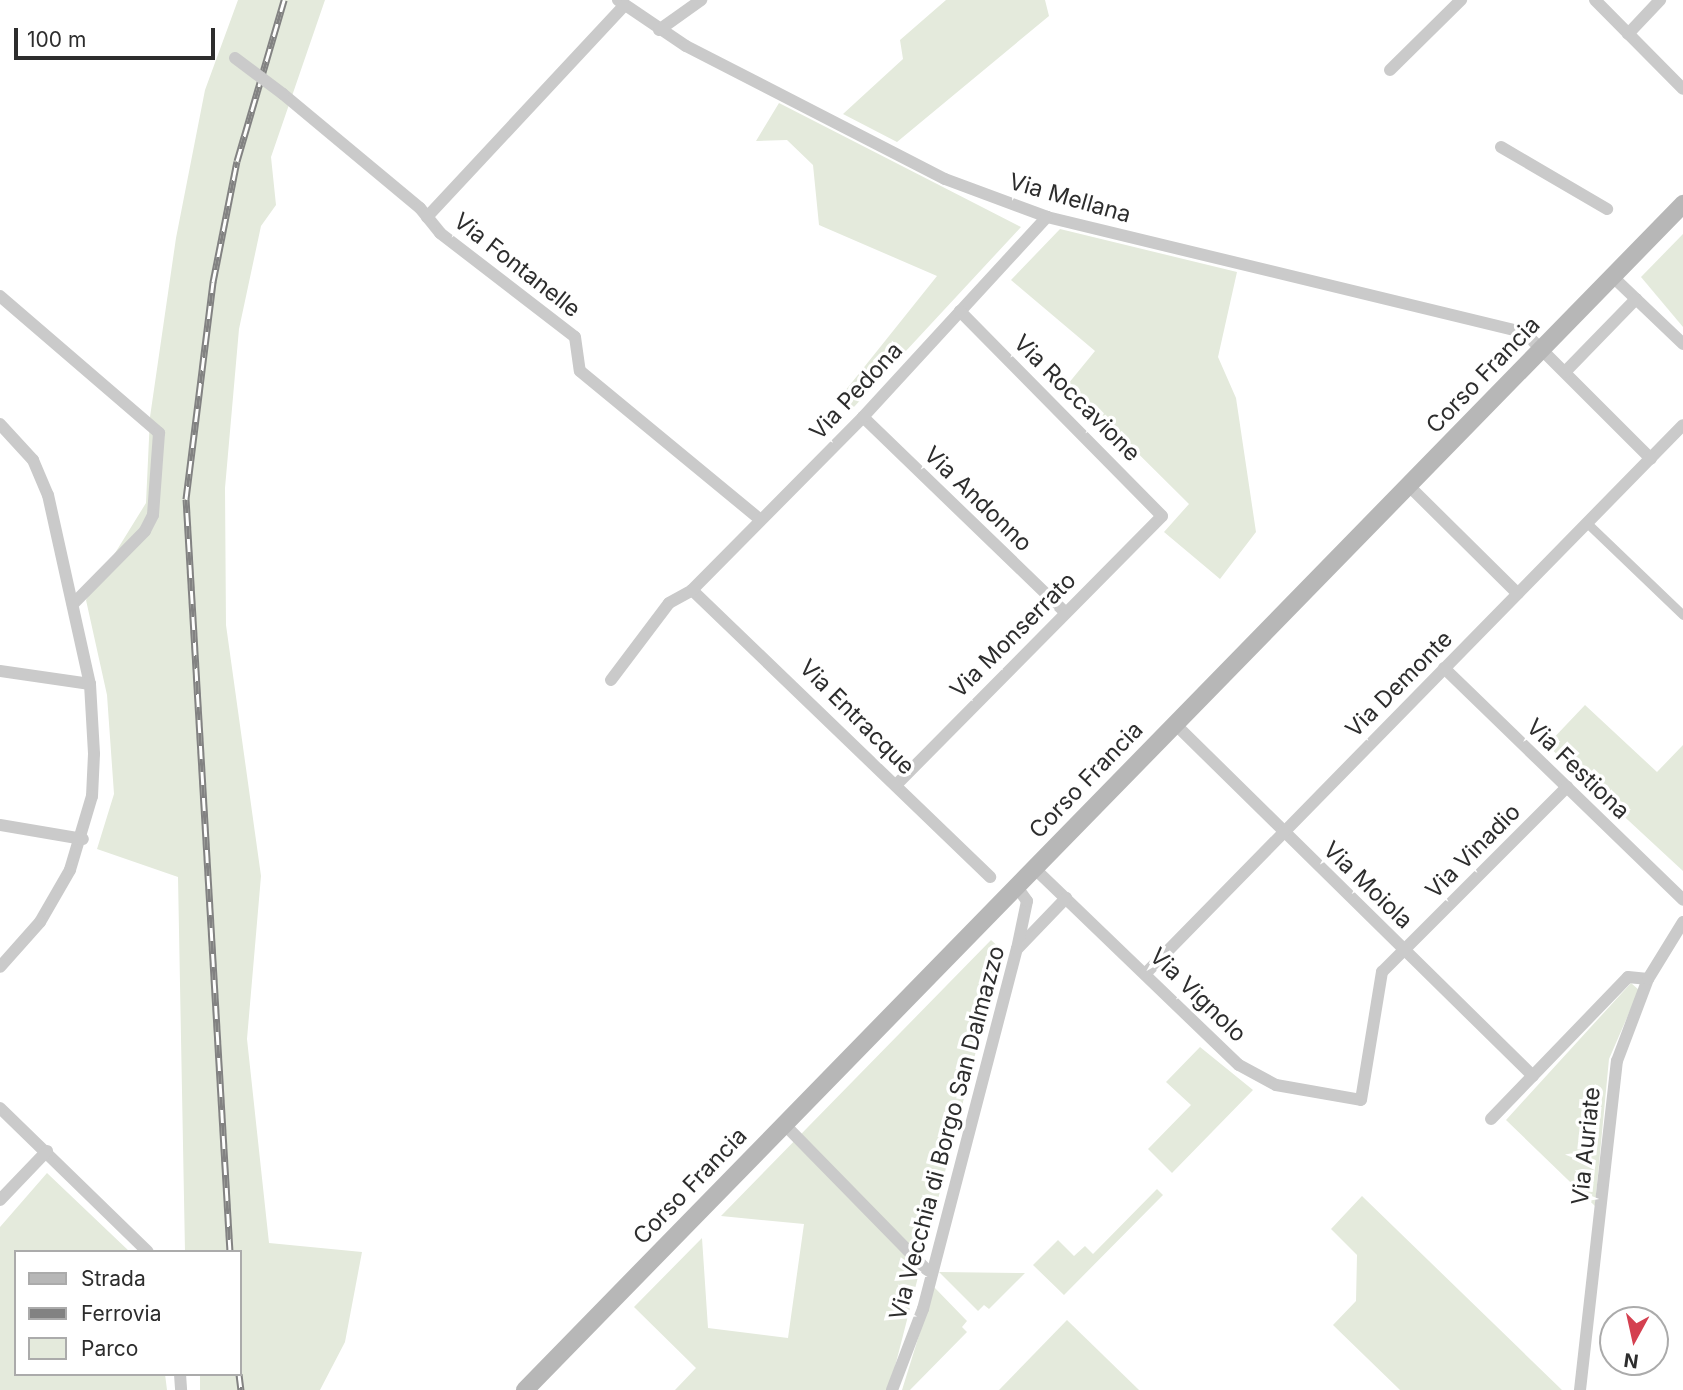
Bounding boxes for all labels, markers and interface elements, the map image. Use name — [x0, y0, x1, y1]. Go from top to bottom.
scale bar — [18, 14, 219, 58]
text: 100 m — [27, 27, 86, 52]
street label: Via Mellana — [1006, 167, 1134, 229]
street label: Via Fontanelle — [448, 207, 586, 323]
street label: Corso Francia — [1421, 311, 1545, 439]
street label: Via Roccavione — [1008, 329, 1146, 467]
street label: Via Pedona — [804, 337, 908, 445]
street label: Via Andonno — [918, 441, 1038, 557]
street label: Via Monserrato — [944, 566, 1082, 704]
street label: Via Demonte — [1340, 625, 1458, 743]
street label: Via Entracque — [794, 654, 920, 780]
street label: Via Festiona — [1521, 713, 1635, 825]
street label: Corso Francia — [1024, 716, 1148, 844]
street label: Via Vinadio — [1420, 798, 1526, 904]
street label: Via Moiola — [1318, 836, 1418, 934]
street label: Via Vignolo — [1144, 942, 1252, 1048]
street label: Via Vecchia di Borgo San Dalmazzo — [884, 943, 1010, 1323]
street label: Via Auriate — [1566, 1086, 1606, 1206]
street label: Corso Francia — [628, 1122, 752, 1250]
legend — [14, 1250, 242, 1376]
text: Strada — [81, 1266, 146, 1291]
text: Ferrovia — [81, 1301, 161, 1326]
north arrow — [1599, 1306, 1669, 1376]
text: Parco — [81, 1336, 138, 1361]
text: N — [1623, 1348, 1640, 1373]

